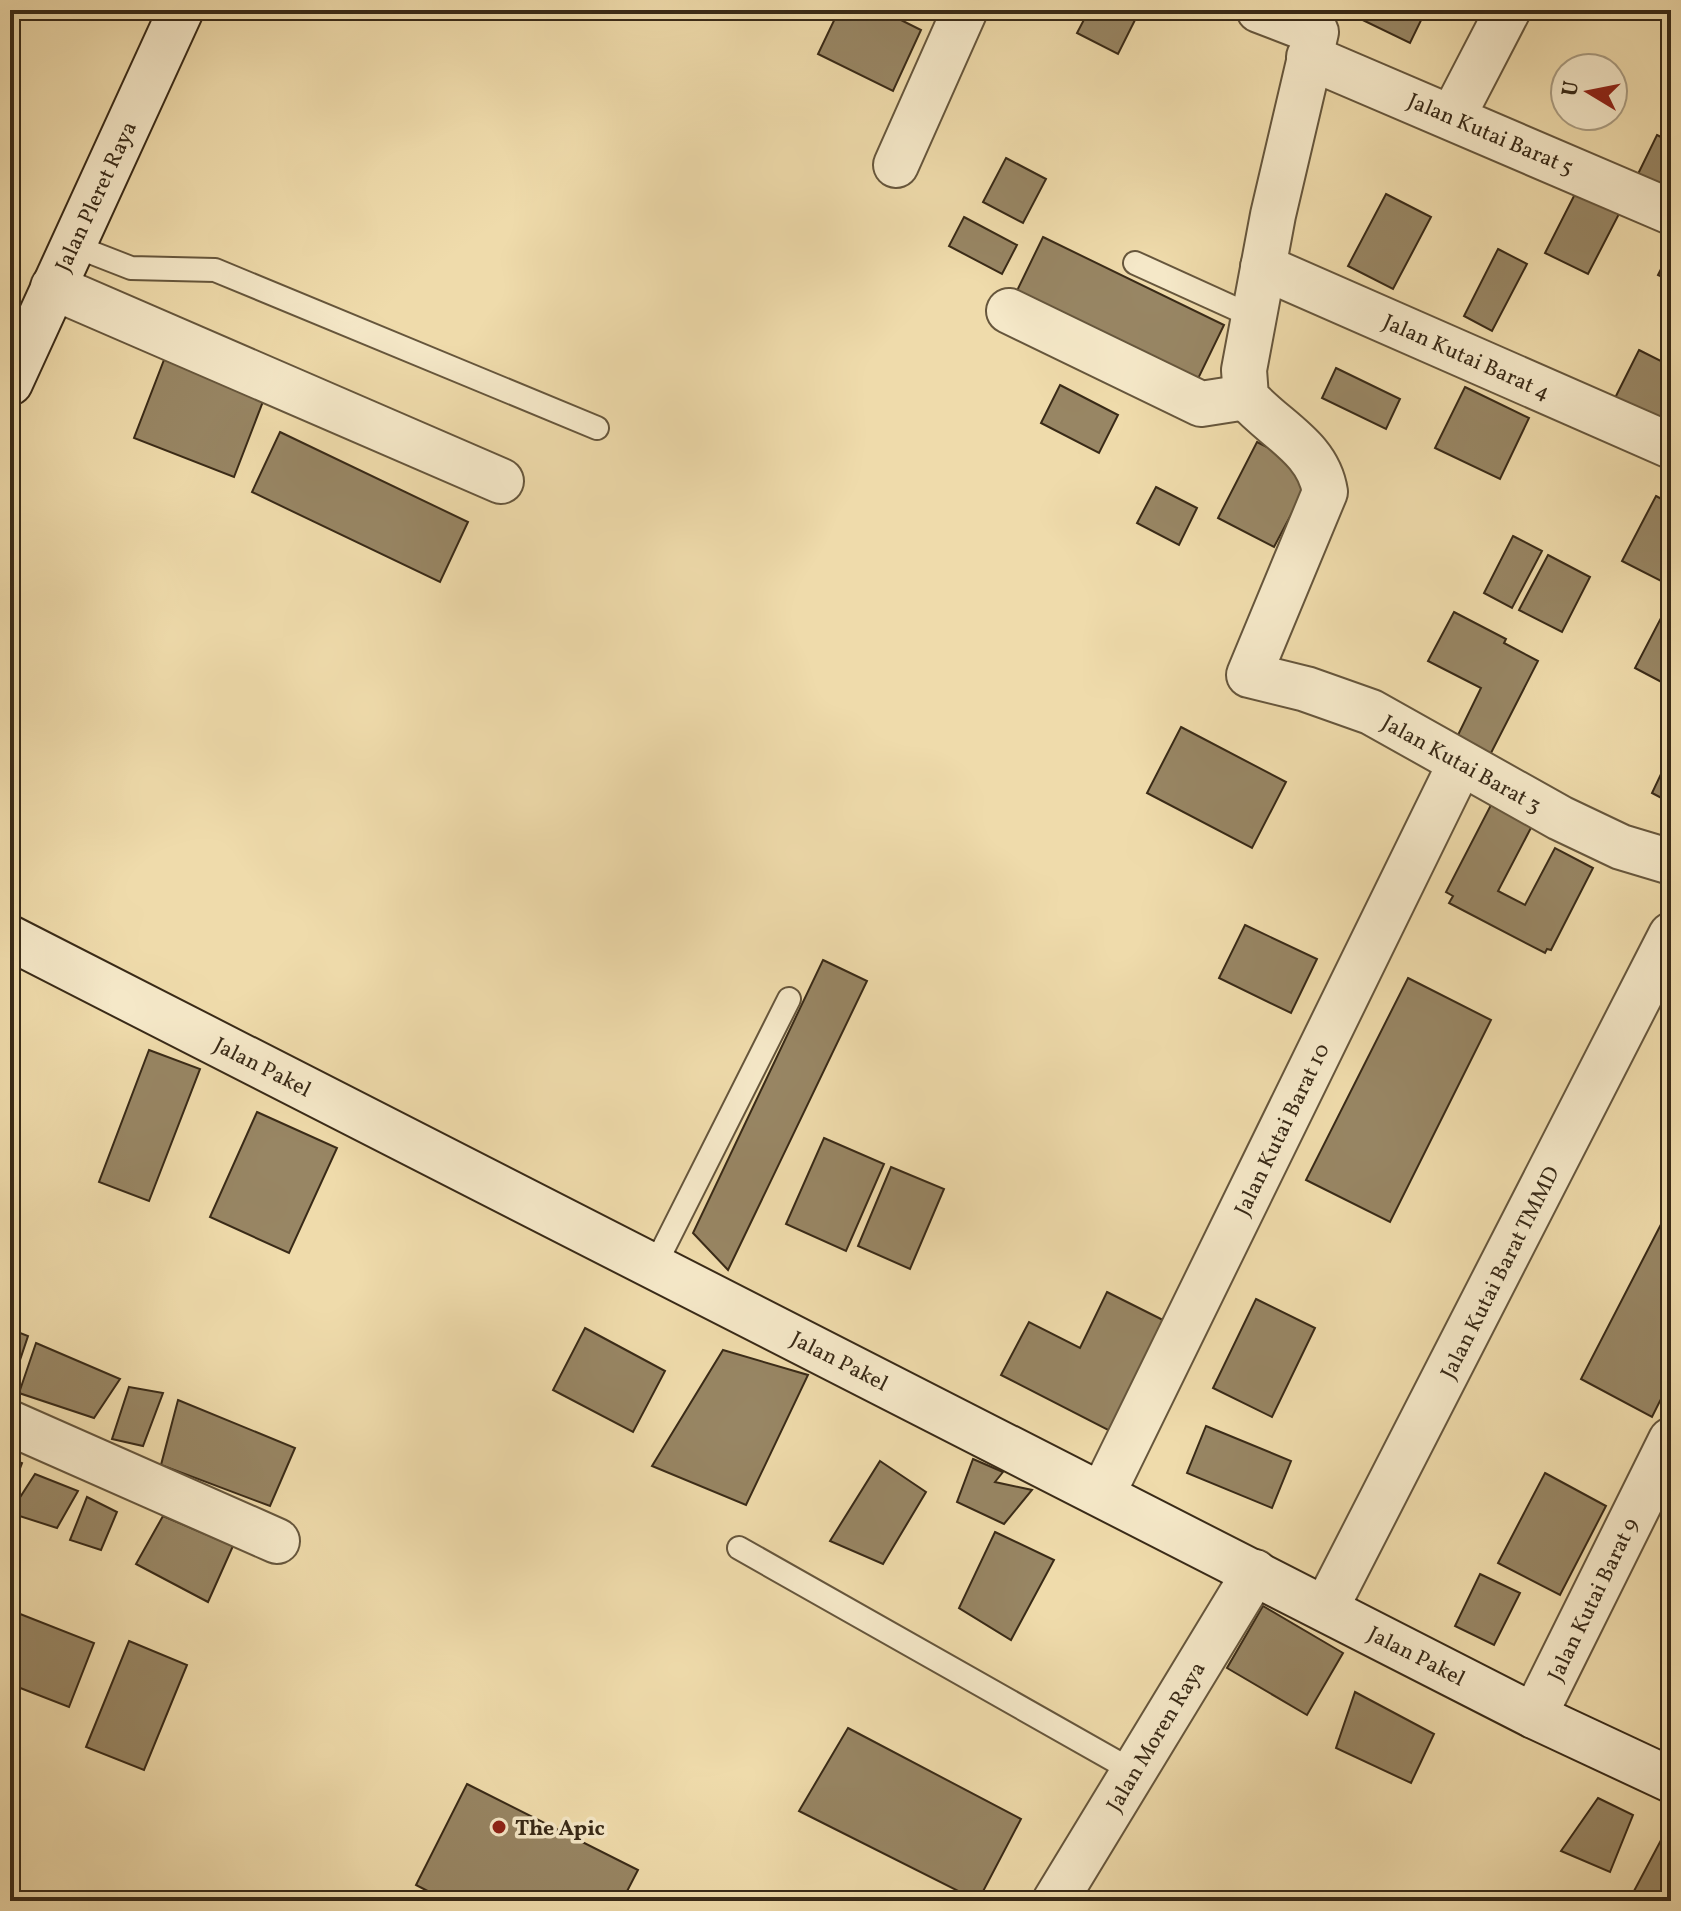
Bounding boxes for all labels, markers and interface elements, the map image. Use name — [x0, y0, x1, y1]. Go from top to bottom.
north arrow — [1549, 52, 1629, 132]
text: U — [1555, 79, 1588, 99]
street label: Jalan Kutai Barat 5 — [1402, 86, 1578, 184]
street label: Jalan Pleret Raya — [49, 117, 146, 277]
street label: Jalan Kutai Barat 4 — [1377, 308, 1555, 409]
street label: Jalan Kutai Barat 3 — [1375, 708, 1546, 822]
street label: Jalan Pakel — [208, 1030, 316, 1106]
street label: Jalan Kutai Barat 10 — [1228, 1039, 1339, 1222]
street label: Jalan Kutai Barat TMMD — [1434, 1161, 1568, 1385]
street label: Jalan Pakel — [785, 1324, 893, 1400]
street label: Jalan Kutai Barat 9 — [1541, 1513, 1647, 1687]
street label: Jalan Pakel — [1362, 1619, 1470, 1695]
street label: Jalan Moren Raya — [1100, 1656, 1214, 1818]
place label: The Apic — [515, 1814, 605, 1845]
marker: The Apic — [490, 1818, 508, 1836]

